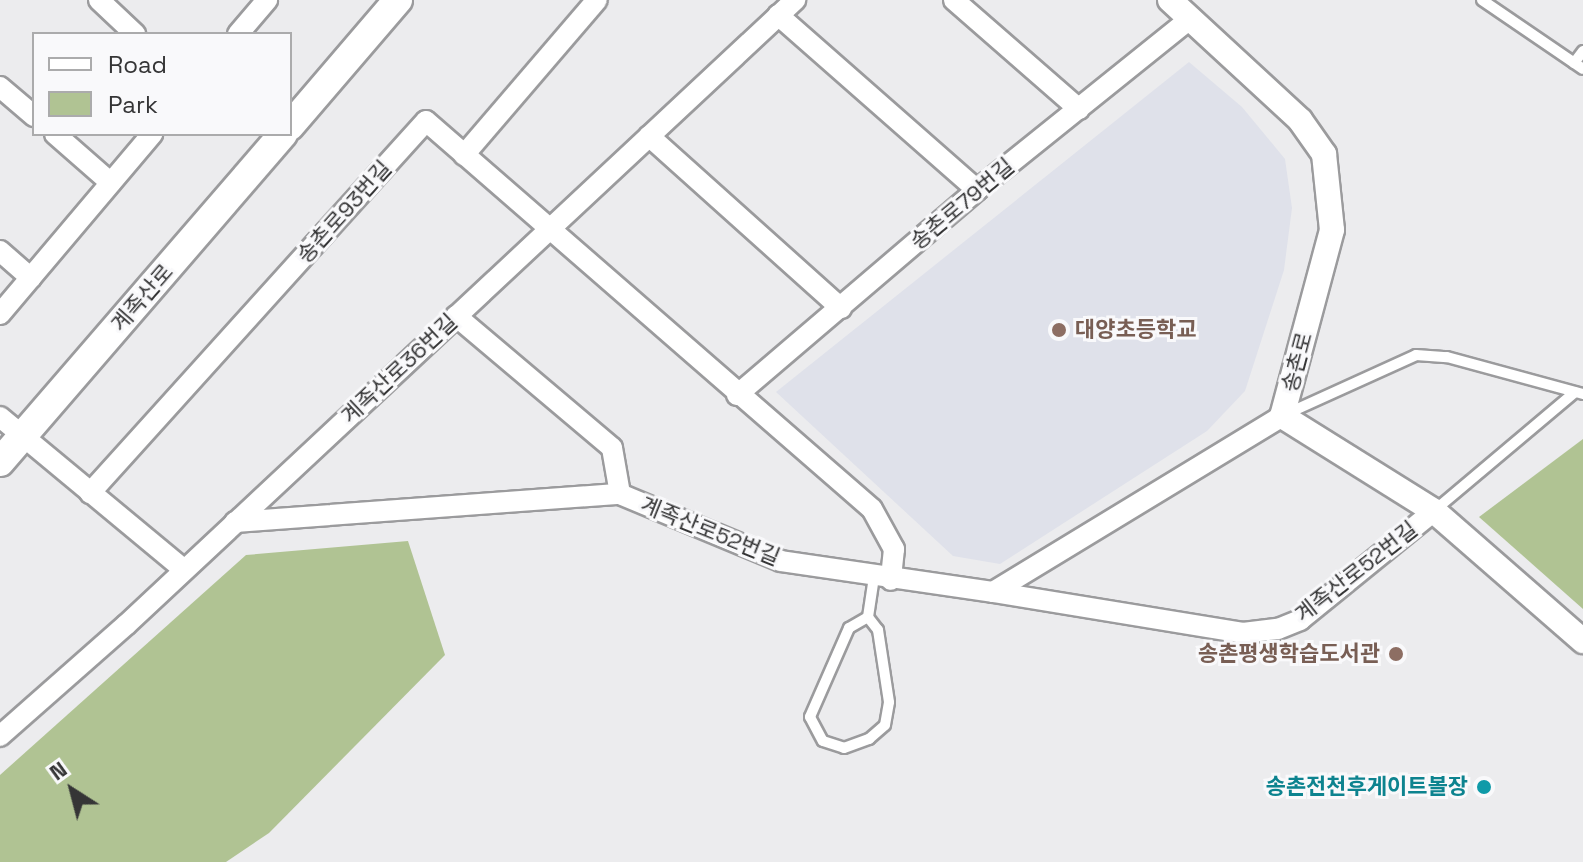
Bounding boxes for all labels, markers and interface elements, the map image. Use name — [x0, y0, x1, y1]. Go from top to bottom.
legend — [32, 32, 292, 136]
text: Road — [108, 49, 167, 80]
text: Park — [108, 89, 158, 120]
street label: 송촌로79번길 — [905, 153, 1019, 255]
street label: 송촌로93번길 — [291, 156, 397, 268]
street label: 계족산로 — [105, 259, 179, 337]
street label: 계족산로36번길 — [336, 309, 462, 429]
place label: 대양초등학교 — [1075, 317, 1196, 343]
marker: 대양초등학교 — [1050, 321, 1068, 339]
street label: 송촌로 — [1276, 329, 1318, 395]
street label: 계족산로52번길 — [637, 491, 783, 571]
street label: 계족산로52번길 — [1290, 516, 1422, 628]
place label: 송촌평생학습도서관 — [1198, 641, 1380, 667]
marker: 송촌평생학습도서관 — [1387, 645, 1405, 663]
north arrow — [32, 750, 112, 830]
text: N — [44, 755, 72, 786]
place label: 송촌전천후게이트볼장 — [1266, 774, 1468, 800]
marker: 송촌전천후게이트볼장 — [1475, 778, 1493, 796]

